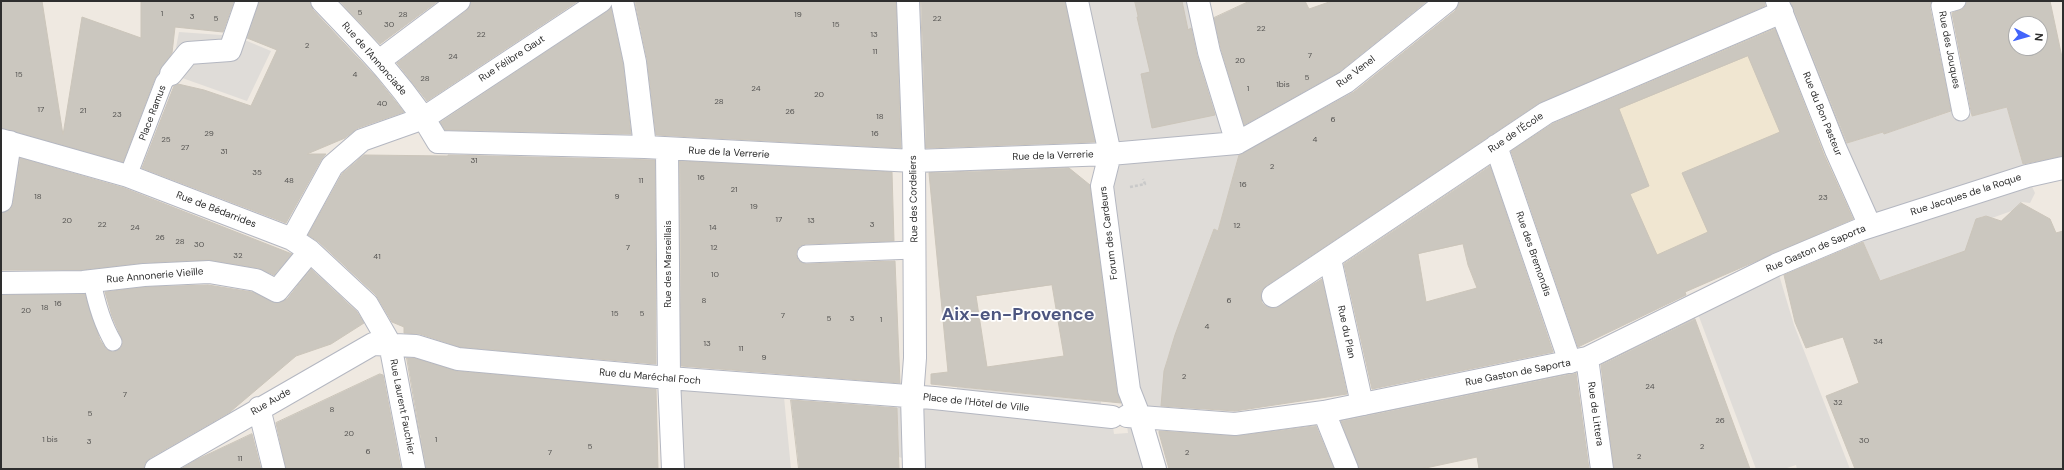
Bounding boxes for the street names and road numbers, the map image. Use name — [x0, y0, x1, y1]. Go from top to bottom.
street label: Rue des Jouques — [1936, 10, 1962, 90]
street label: Rue de l'Annonciade — [339, 20, 409, 98]
street label: Rue Félibre Gaut — [477, 33, 547, 85]
street label: Rue Venel — [1334, 54, 1378, 90]
street label: Rue du Bon Pasteur — [1800, 70, 1844, 158]
street label: Place Ramus — [137, 84, 169, 142]
street label: Rue de l'École — [1486, 110, 1546, 156]
street label: Rue de la Verrerie — [688, 145, 770, 161]
street label: Rue de la Verrerie — [1012, 149, 1094, 163]
street label: Rue des Cordeliers — [907, 155, 921, 243]
street label: Rue Jacques de la Roque — [1909, 171, 2023, 219]
street label: Forum des Cardeurs — [1097, 186, 1121, 280]
street label: Rue de Bédarrides — [174, 189, 258, 231]
street label: Rue des Bremondis — [1513, 210, 1553, 298]
street label: Rue des Marseillais — [662, 220, 674, 308]
street label: Rue Gaston de Saporta — [1764, 223, 1868, 275]
street label: Rue Annonerie Vieille — [106, 266, 204, 286]
street label: Rue du Plan — [1335, 304, 1357, 360]
street label: Rue Gaston de Saporta — [1464, 357, 1572, 389]
street label: Rue Laurent Fauchier — [387, 358, 417, 456]
street label: Rue du Maréchal Foch — [599, 367, 701, 387]
street label: Rue de Littera — [1585, 381, 1605, 447]
street label: Rue Aude — [249, 386, 293, 418]
street label: Place de l'Hôtel de Ville — [922, 391, 1030, 415]

